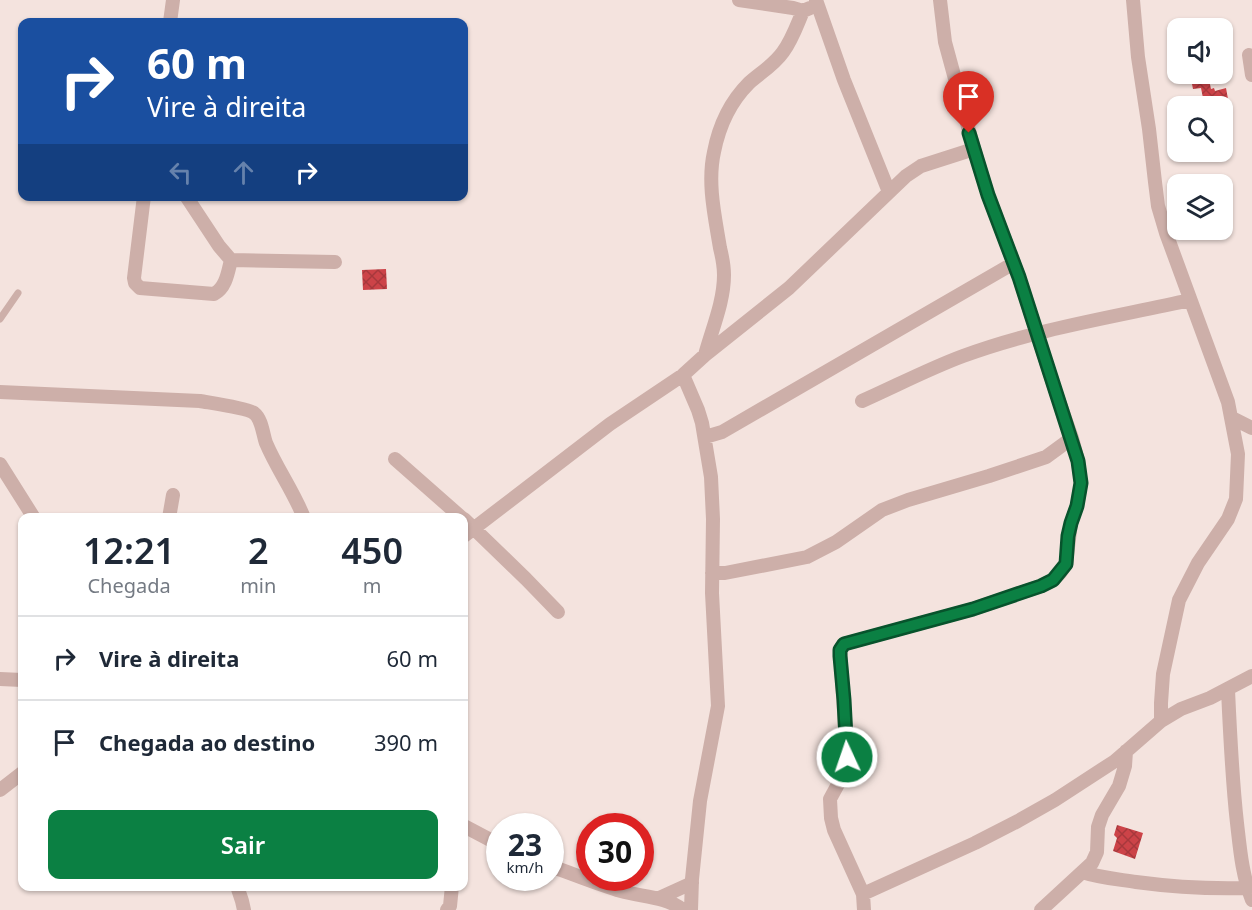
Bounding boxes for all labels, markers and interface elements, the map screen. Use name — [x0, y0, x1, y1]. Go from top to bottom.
map controls — [1167, 18, 1233, 240]
button: sound — [1167, 18, 1233, 84]
text: 60 m — [147, 34, 247, 91]
icon: right — [48, 42, 126, 120]
pin — [943, 71, 994, 133]
icon: arrive — [952, 80, 985, 113]
text: Vire à direita — [147, 88, 306, 125]
button: search — [1167, 96, 1233, 162]
icon: left — [164, 156, 197, 189]
icon: ahead — [227, 156, 260, 189]
icon: right — [290, 156, 323, 189]
button: layers — [1167, 174, 1233, 240]
text: 12:21 — [83, 526, 175, 575]
text: 2 — [248, 526, 269, 575]
text: 450 — [341, 526, 403, 575]
text: Chegada — [87, 572, 171, 599]
text: min — [240, 572, 276, 599]
text: m — [363, 572, 382, 599]
icon: right — [48, 642, 81, 675]
text: Vire à direita — [99, 643, 239, 673]
text: 60 m — [387, 643, 438, 673]
position arrow — [815, 725, 879, 789]
icon: arrive — [48, 726, 81, 759]
text: Chegada ao destino — [99, 727, 315, 757]
text: 390 m — [374, 727, 438, 757]
button: Sair — [48, 810, 438, 879]
speed limit sign: 30 — [576, 813, 654, 891]
text: 23 — [508, 824, 542, 865]
text: km/h — [507, 857, 543, 877]

